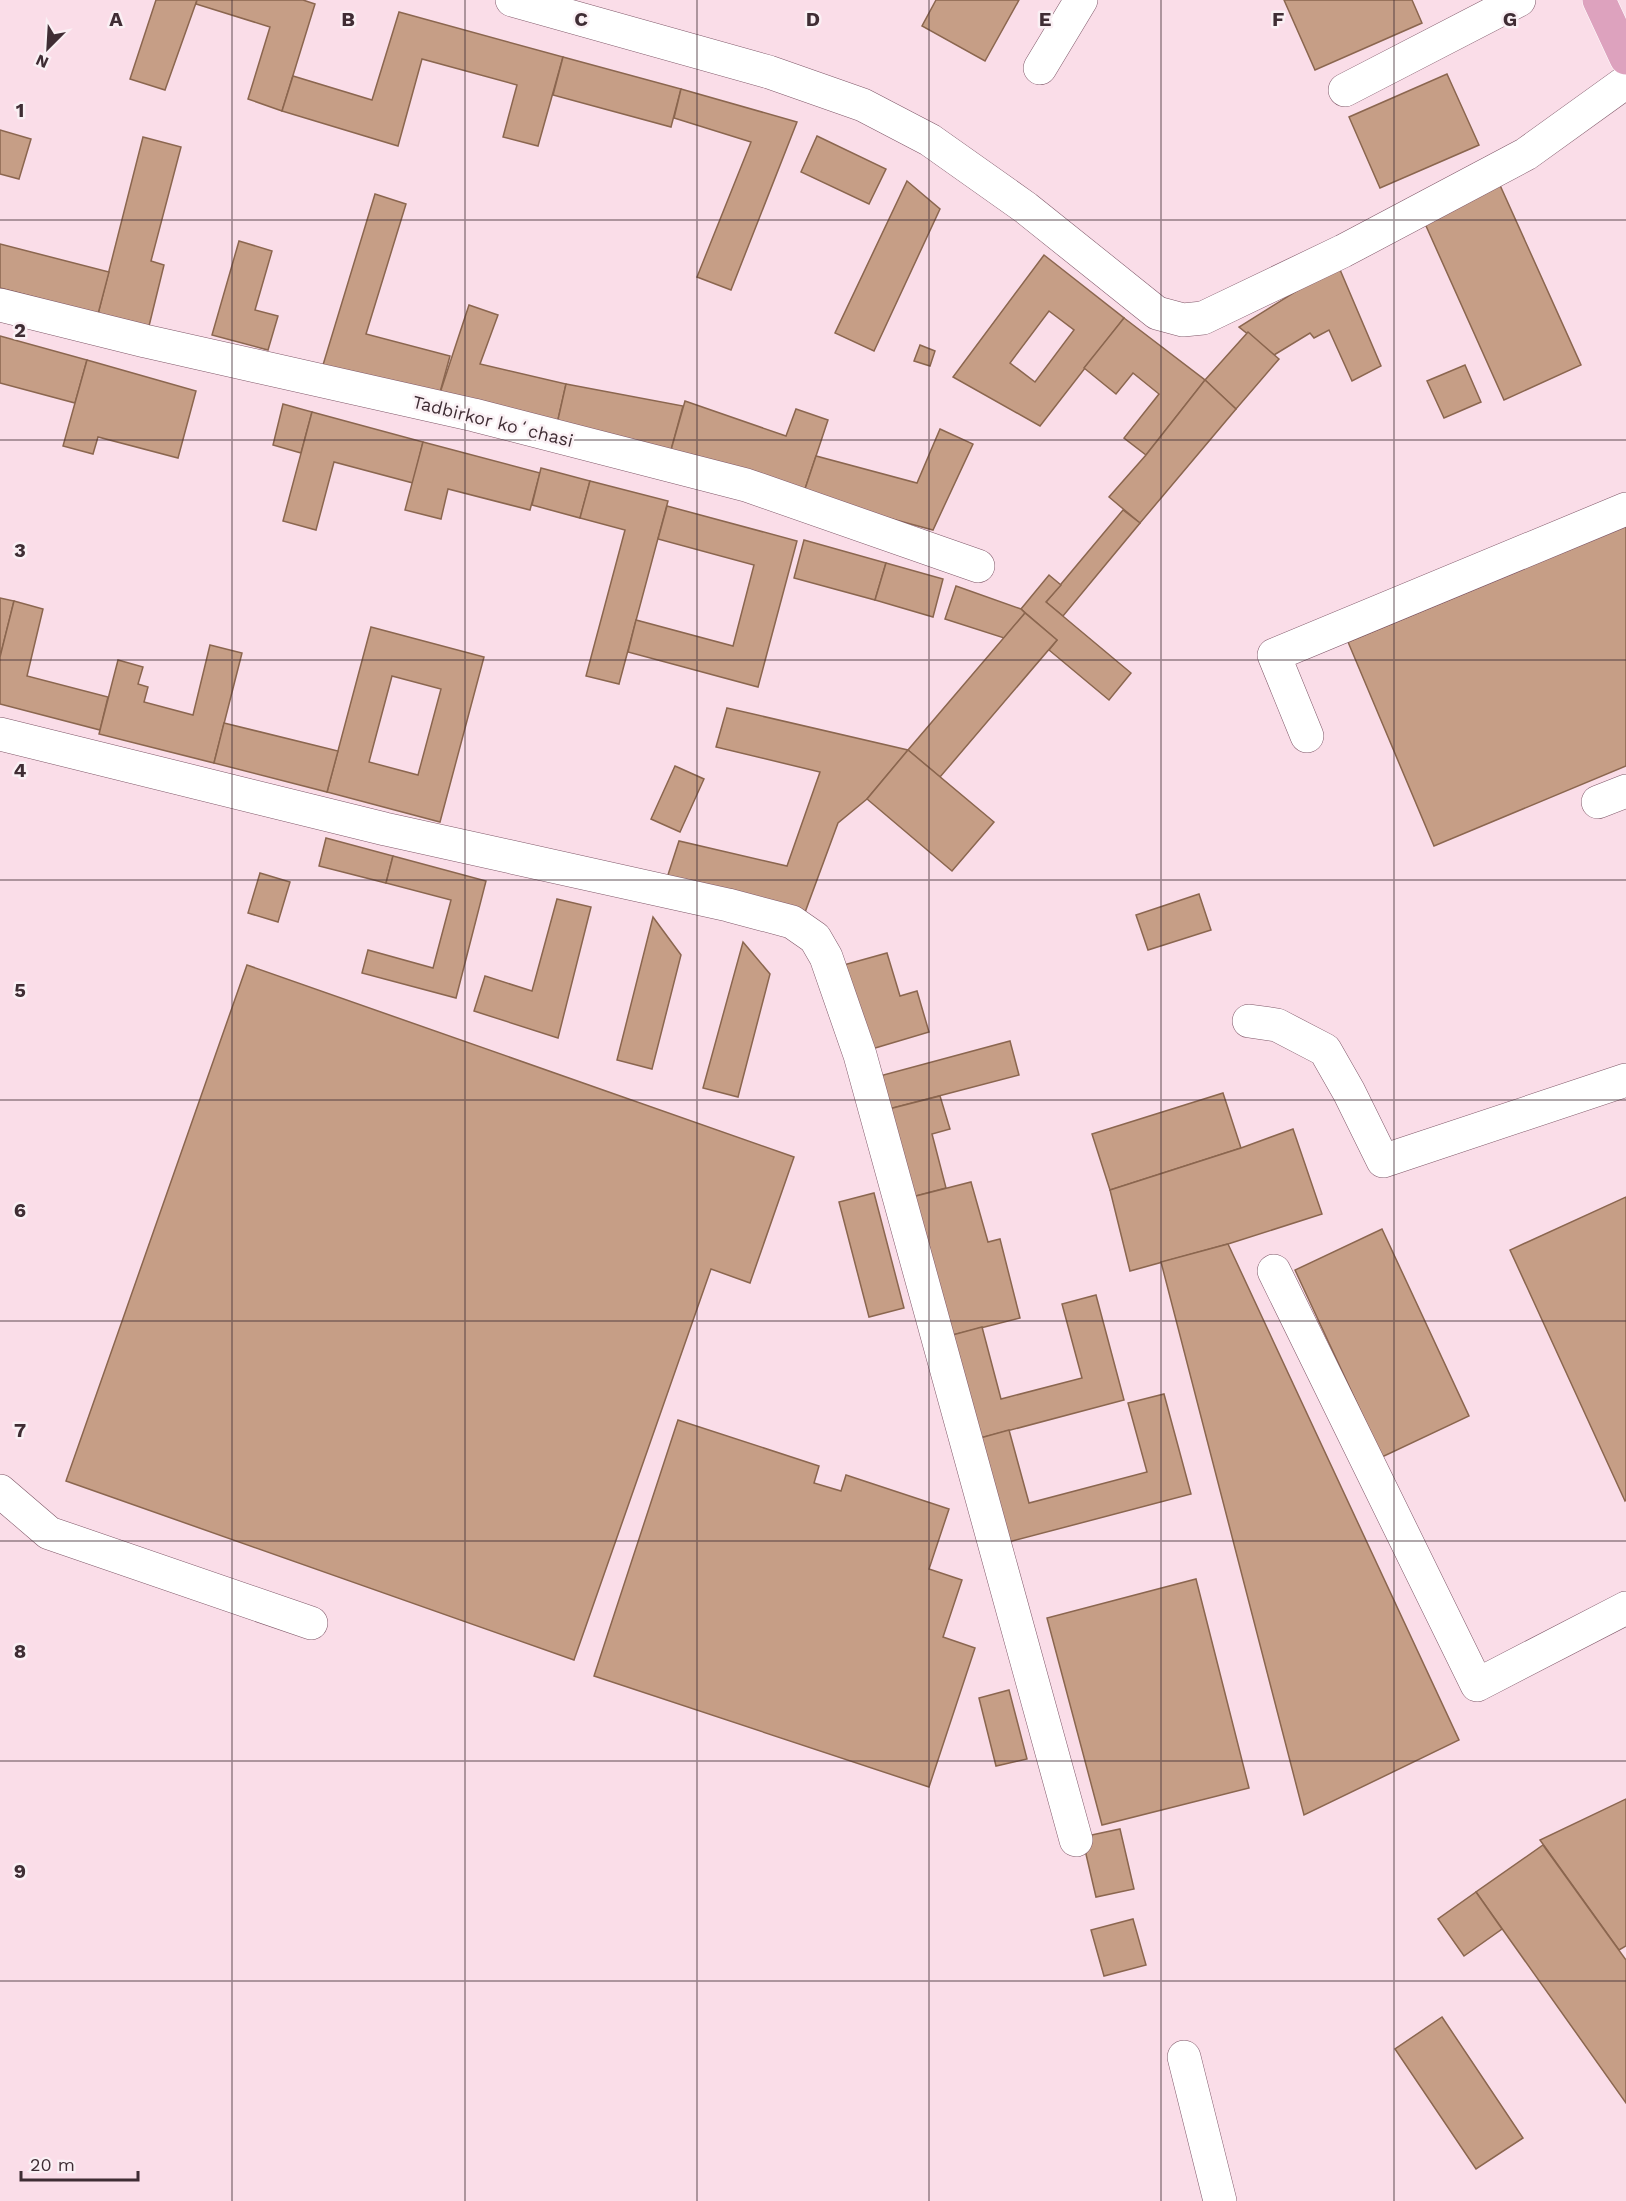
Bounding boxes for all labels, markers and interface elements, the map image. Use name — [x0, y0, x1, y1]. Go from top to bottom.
text: A — [109, 7, 123, 31]
text: B — [341, 7, 355, 31]
text: C — [574, 7, 588, 31]
text: D — [806, 7, 820, 31]
text: E — [1039, 7, 1051, 31]
text: F — [1272, 7, 1284, 31]
text: G — [1503, 7, 1517, 31]
north arrow — [18, 18, 78, 78]
text: N — [33, 50, 51, 72]
text: 1 — [16, 98, 24, 122]
text: 2 — [14, 318, 26, 342]
street label: Tadbirkor koʻchasi — [410, 391, 576, 451]
text: 3 — [14, 538, 26, 562]
text: 4 — [14, 758, 27, 782]
text: 5 — [14, 978, 26, 1002]
text: 6 — [14, 1198, 26, 1222]
text: 7 — [14, 1418, 26, 1442]
text: 8 — [14, 1639, 26, 1663]
text: 9 — [14, 1859, 26, 1883]
scale bar — [21, 2144, 138, 2182]
text: 20 m — [30, 2154, 75, 2175]

